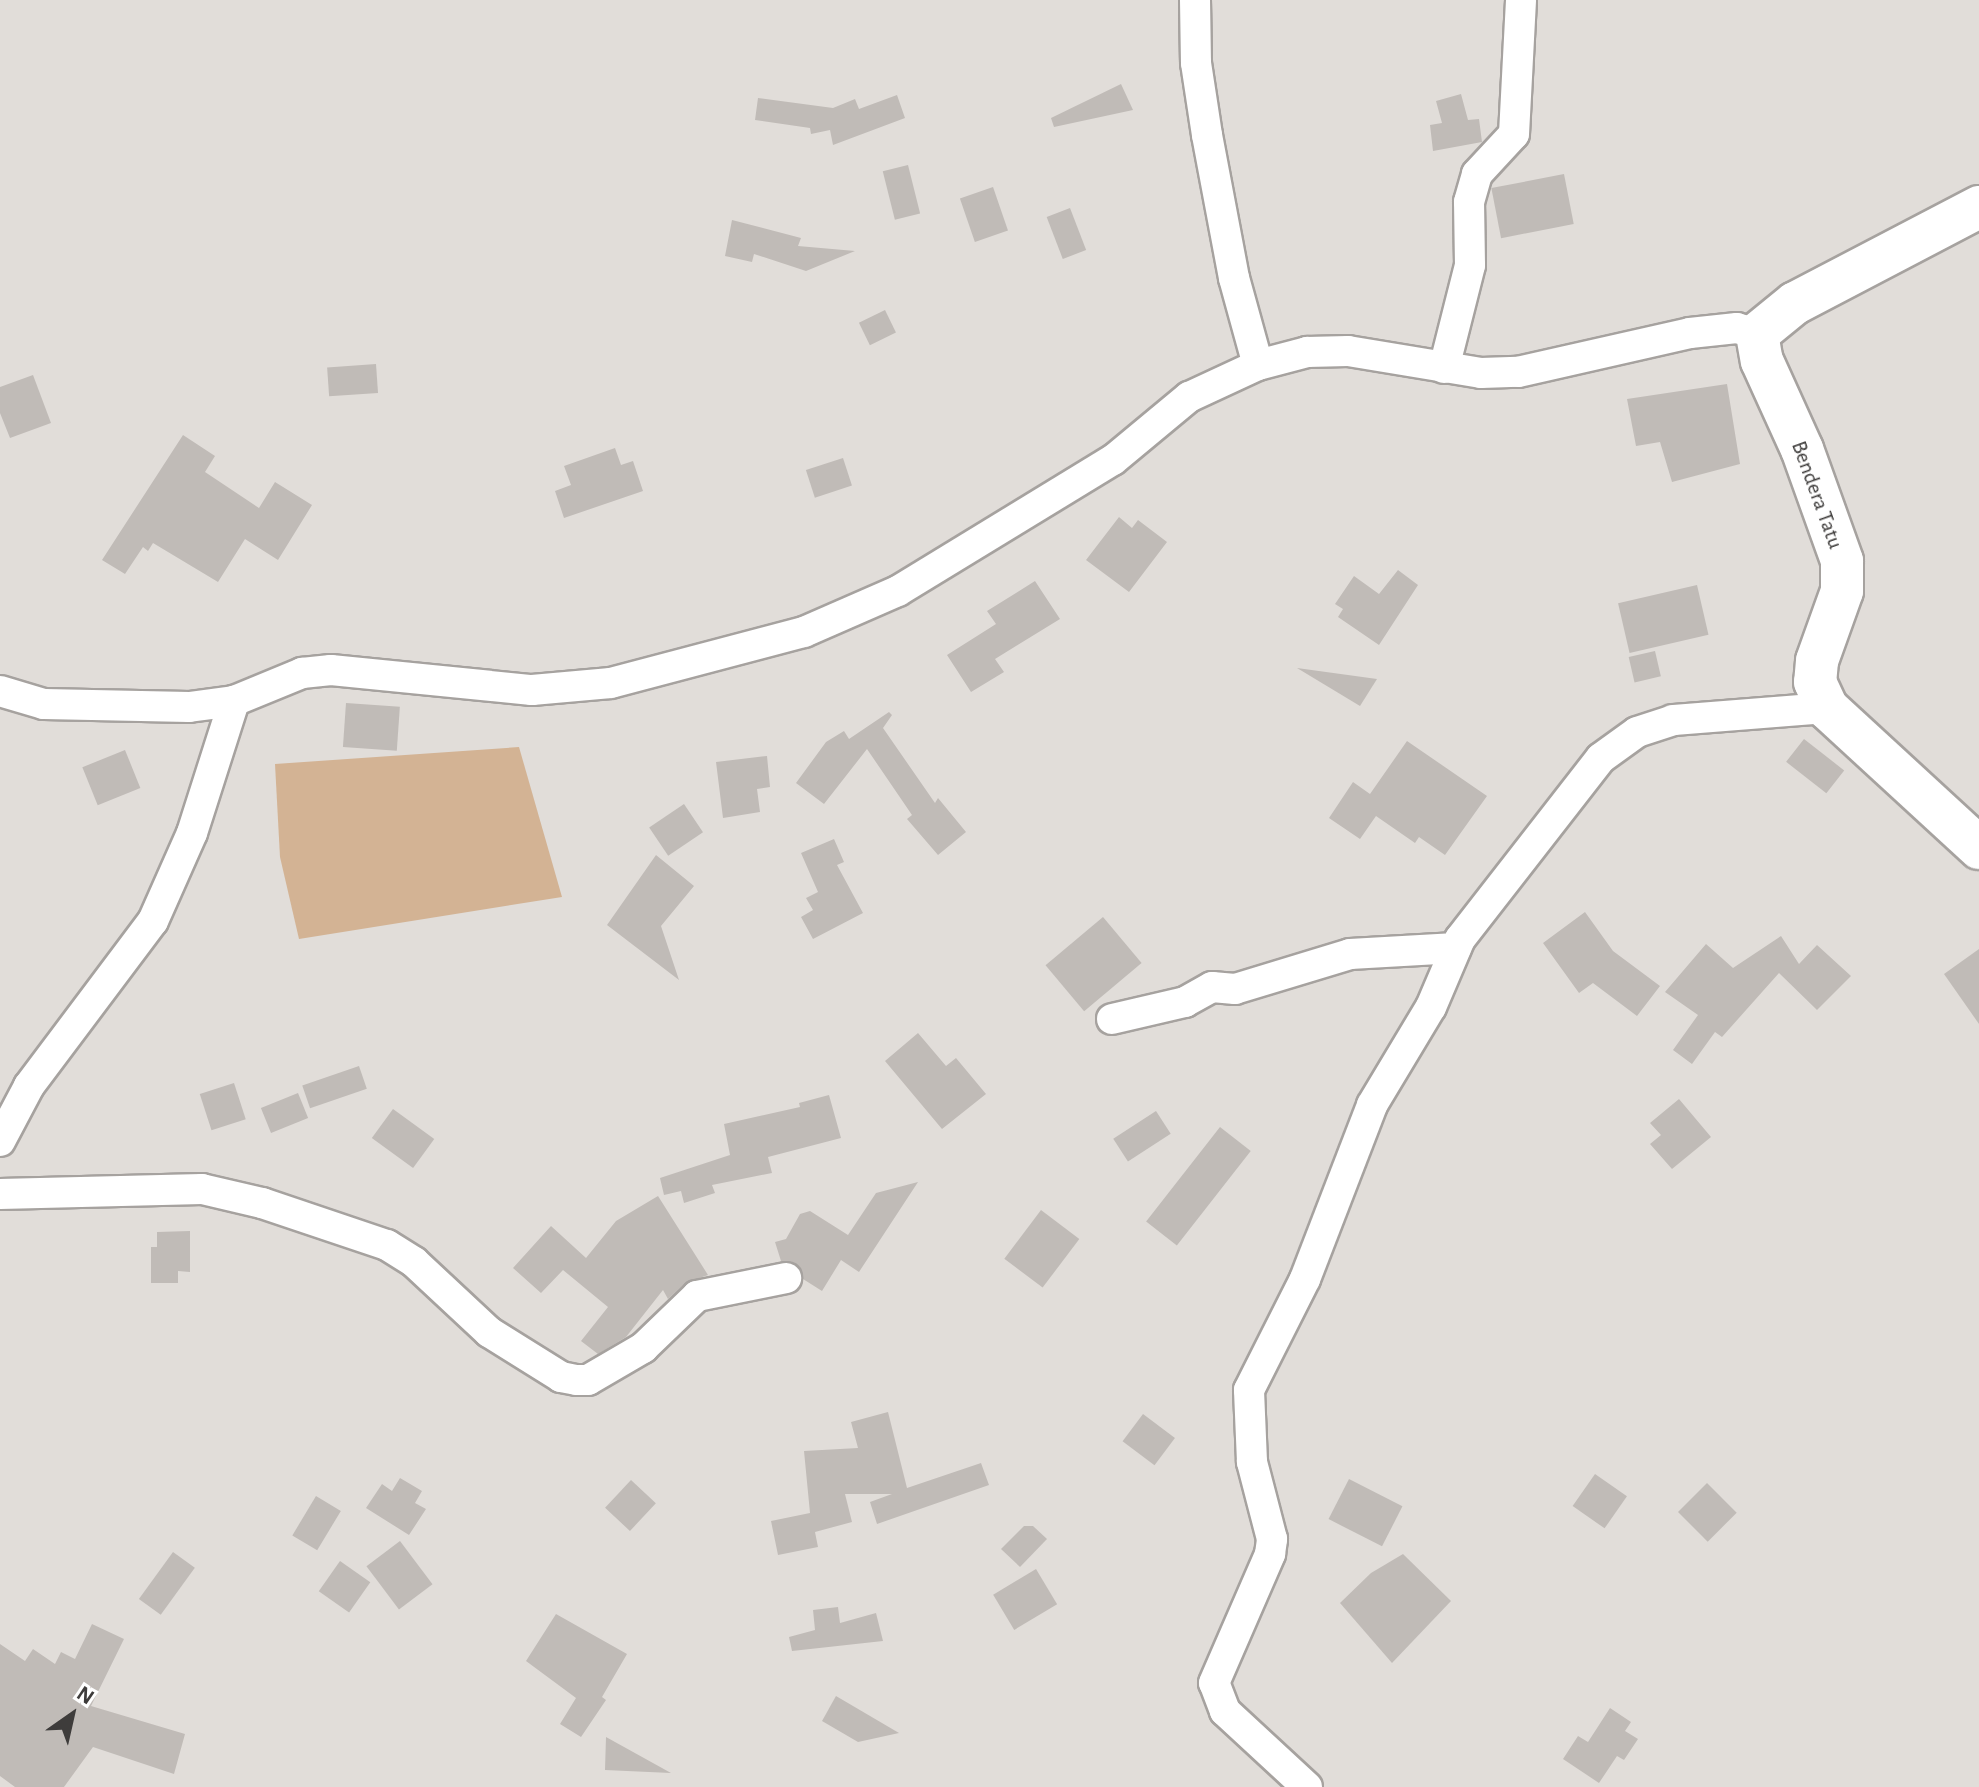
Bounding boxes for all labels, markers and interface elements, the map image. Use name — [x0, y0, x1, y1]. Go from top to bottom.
street label: Bendera Tatu — [1785, 437, 1849, 553]
north arrow — [32, 1675, 112, 1755]
text: N — [73, 1682, 98, 1708]

